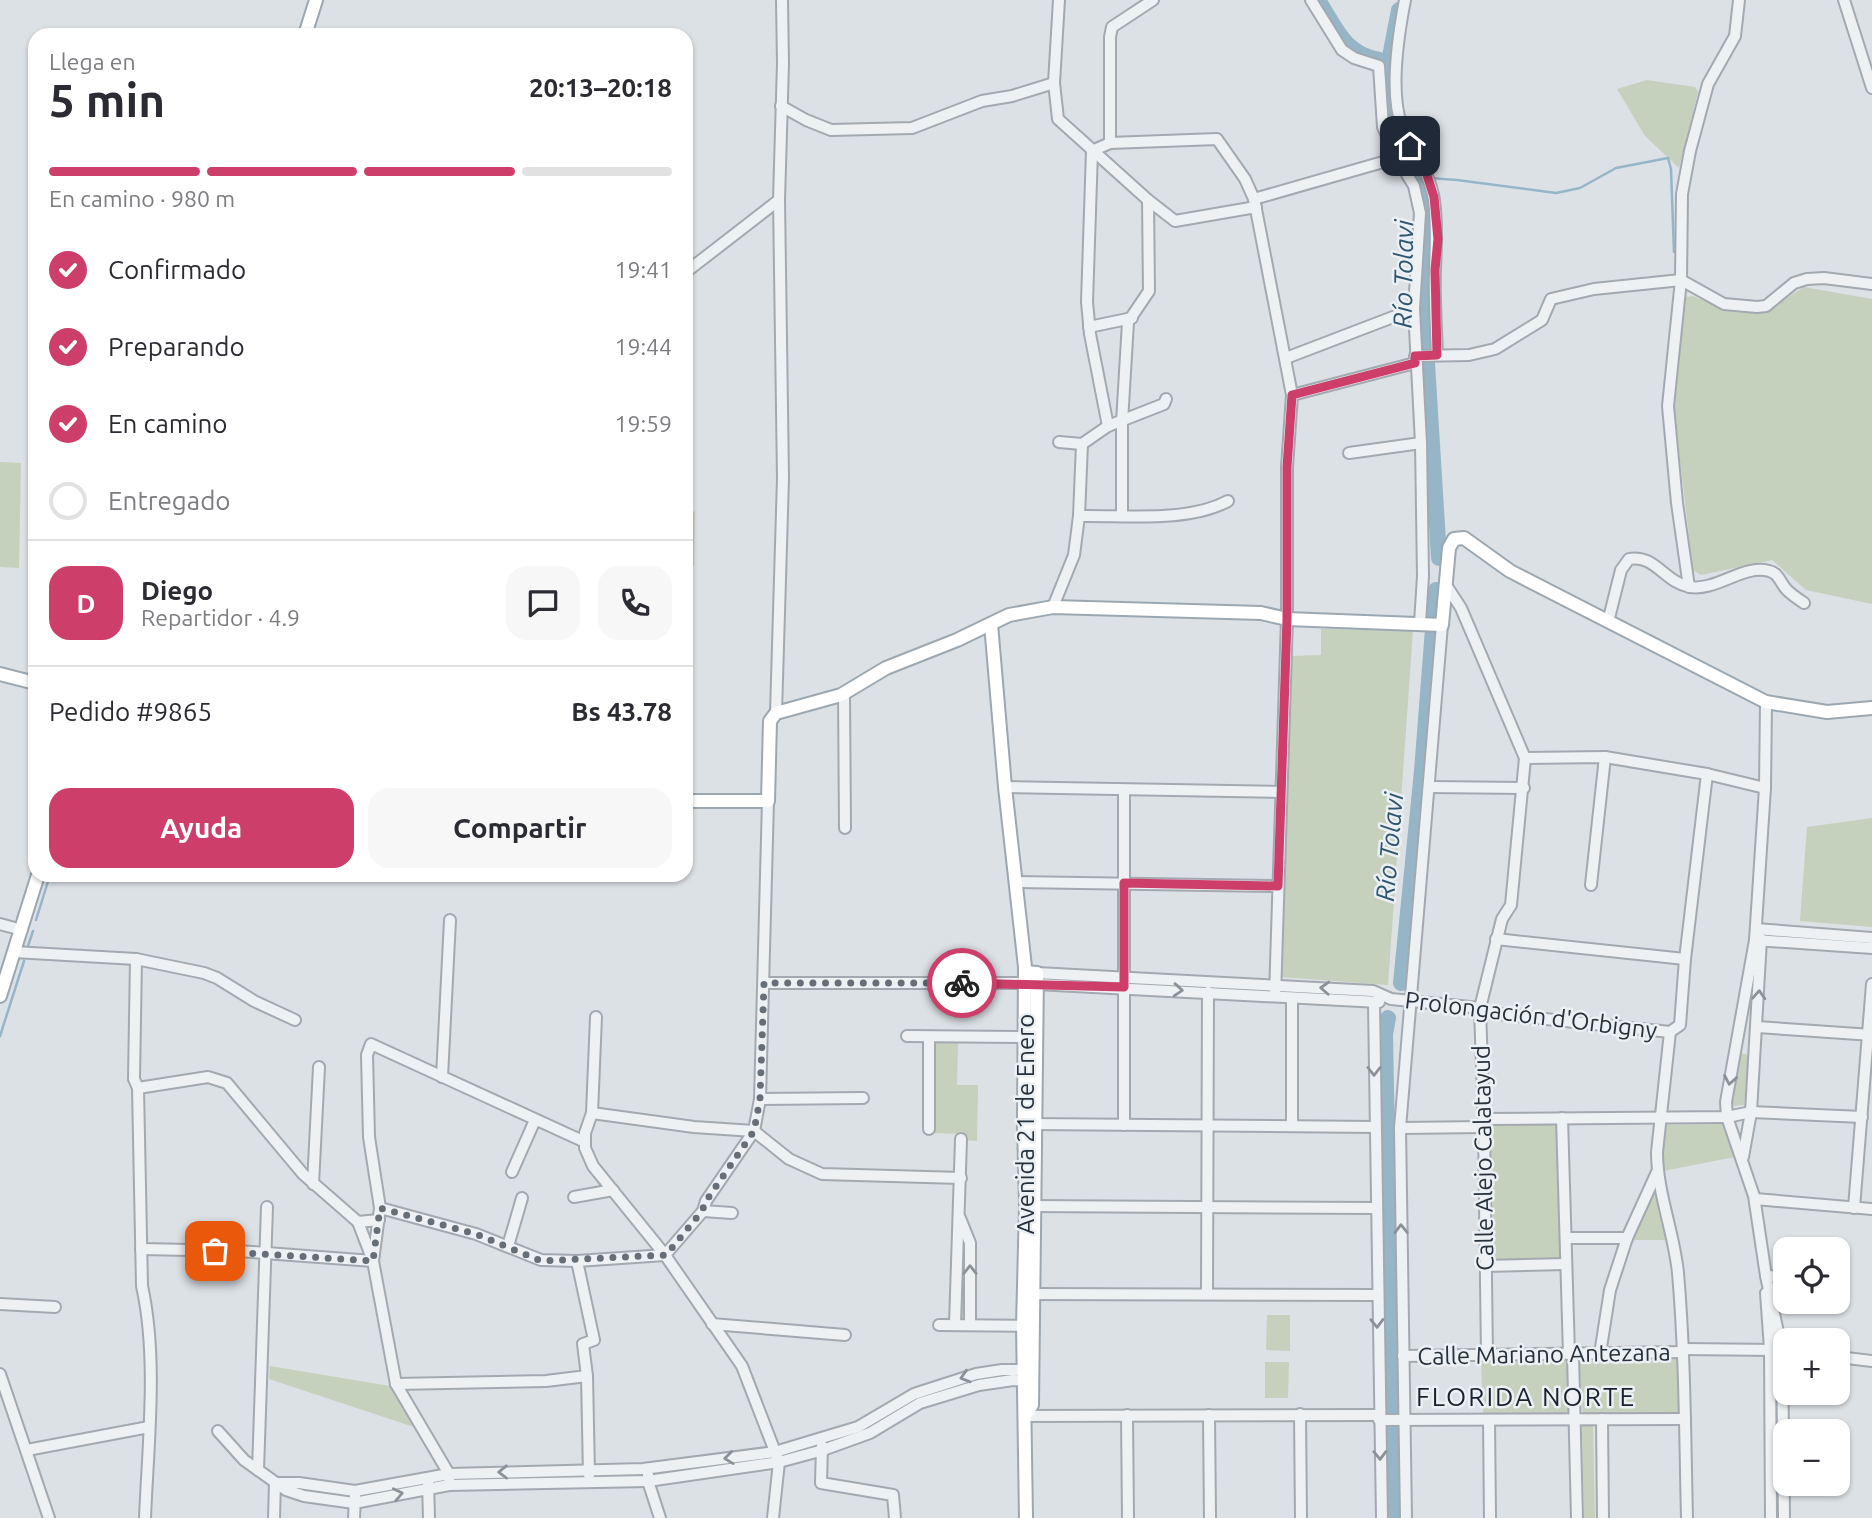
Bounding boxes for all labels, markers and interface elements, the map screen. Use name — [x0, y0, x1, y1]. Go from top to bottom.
text: Llega en — [49, 49, 136, 74]
text: 20:13–20:18 — [529, 73, 672, 102]
text: 5 min — [49, 74, 165, 126]
pin — [1380, 116, 1440, 176]
icon: home — [1391, 127, 1429, 165]
text: En camino · 980 m — [49, 186, 235, 211]
water label: Río Tolavi — [1388, 218, 1418, 329]
icon: check — [49, 251, 87, 289]
text: Confirmado — [108, 255, 246, 284]
text: 19:41 — [614, 257, 672, 282]
icon: check — [49, 328, 87, 366]
text: Preparando — [108, 332, 245, 361]
text: 19:44 — [614, 334, 672, 359]
icon: check — [49, 405, 87, 443]
text: En camino — [108, 409, 228, 438]
text: 19:59 — [614, 411, 672, 436]
text: Entregado — [108, 486, 231, 515]
button: chat — [506, 566, 580, 640]
button: phone — [598, 566, 672, 640]
text: Diego — [141, 576, 213, 605]
text: D — [77, 589, 95, 618]
text: Repartidor · 4.9 — [141, 605, 300, 630]
text: Pedido #9865 — [49, 697, 212, 726]
text: Bs 43.78 — [571, 697, 672, 726]
button: Ayuda — [49, 788, 354, 868]
button: Compartir — [368, 788, 672, 868]
water label: Río Tolavi — [1370, 790, 1408, 902]
courier — [927, 948, 997, 1018]
icon: bike — [943, 964, 981, 1002]
one-way arrow — [1319, 981, 1330, 996]
one-way arrow — [1173, 983, 1184, 998]
street label: Prolongación d'Orbigny — [1403, 986, 1659, 1044]
one-way arrow — [1751, 989, 1766, 1000]
street label: Avenida 21 de Enero — [1012, 1014, 1039, 1234]
street label: Calle Alejo Calatayud — [1468, 1045, 1498, 1271]
one-way arrow — [1367, 1066, 1382, 1077]
one-way arrow — [1723, 1074, 1738, 1086]
pin — [185, 1221, 245, 1281]
one-way arrow — [1393, 1224, 1409, 1234]
icon: bag — [196, 1232, 234, 1270]
map controls — [1773, 1237, 1850, 1496]
button: locate — [1773, 1237, 1850, 1314]
one-way arrow — [962, 1264, 978, 1275]
one-way arrow — [1369, 1319, 1385, 1329]
button: + — [1773, 1328, 1850, 1405]
street label: Calle Mariano Antezana — [1417, 1338, 1671, 1370]
one-way arrow — [960, 1369, 972, 1383]
district label: FLORIDA NORTE — [1416, 1382, 1636, 1411]
button: − — [1773, 1419, 1850, 1496]
one-way arrow — [724, 1450, 735, 1465]
one-way arrow — [1372, 1450, 1388, 1461]
one-way arrow — [497, 1465, 508, 1480]
one-way arrow — [392, 1487, 404, 1502]

